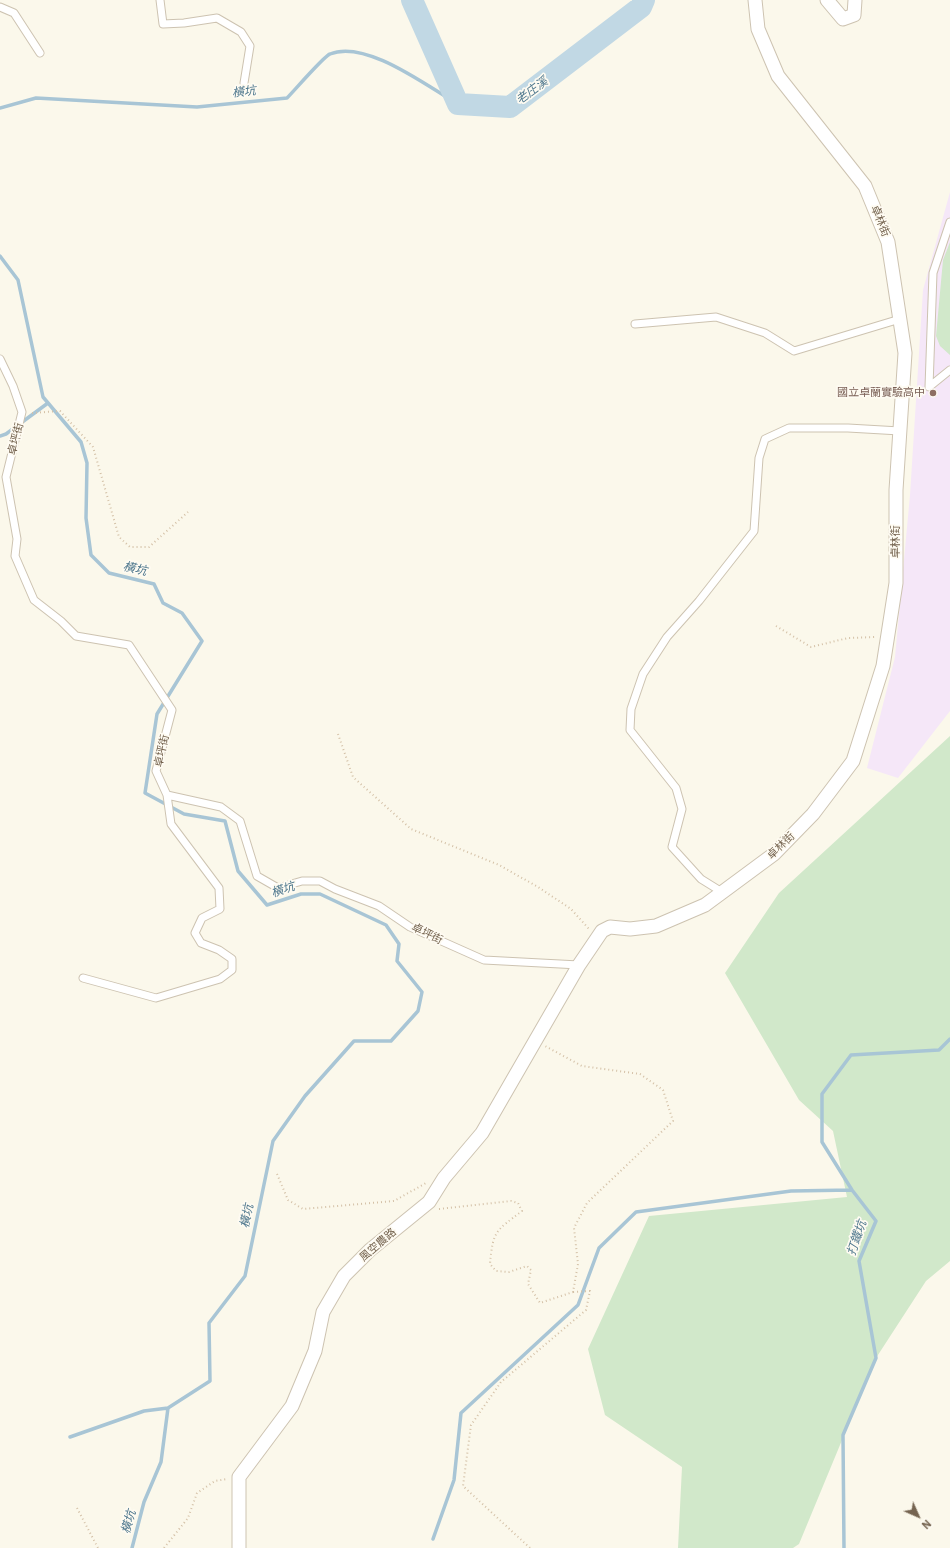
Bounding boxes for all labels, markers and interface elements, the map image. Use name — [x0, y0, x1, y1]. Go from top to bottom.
water label: 老庄溪 — [513, 74, 551, 108]
water label: 橫坑 — [231, 84, 257, 100]
street label: 卓林街 — [868, 203, 892, 239]
place label: 國立卓蘭實驗高中 — [837, 386, 925, 400]
marker: 國立卓蘭實驗高中 — [928, 388, 938, 398]
street label: 卓坪街 — [6, 421, 26, 457]
street label: 卓林街 — [889, 526, 903, 558]
water label: 橫坑 — [122, 559, 148, 579]
street label: 卓坪街 — [152, 733, 172, 769]
street label: 卓林街 — [765, 830, 797, 862]
water label: 橫坑 — [269, 879, 297, 901]
street label: 卓坪街 — [409, 921, 445, 947]
water label: 橫坑 — [237, 1203, 257, 1229]
water label: 打鐵坑 — [844, 1219, 870, 1257]
street label: 風空農路 — [357, 1226, 399, 1264]
north arrow — [898, 1496, 938, 1536]
water label: 橫坑 — [119, 1508, 139, 1536]
text: N — [919, 1517, 934, 1532]

